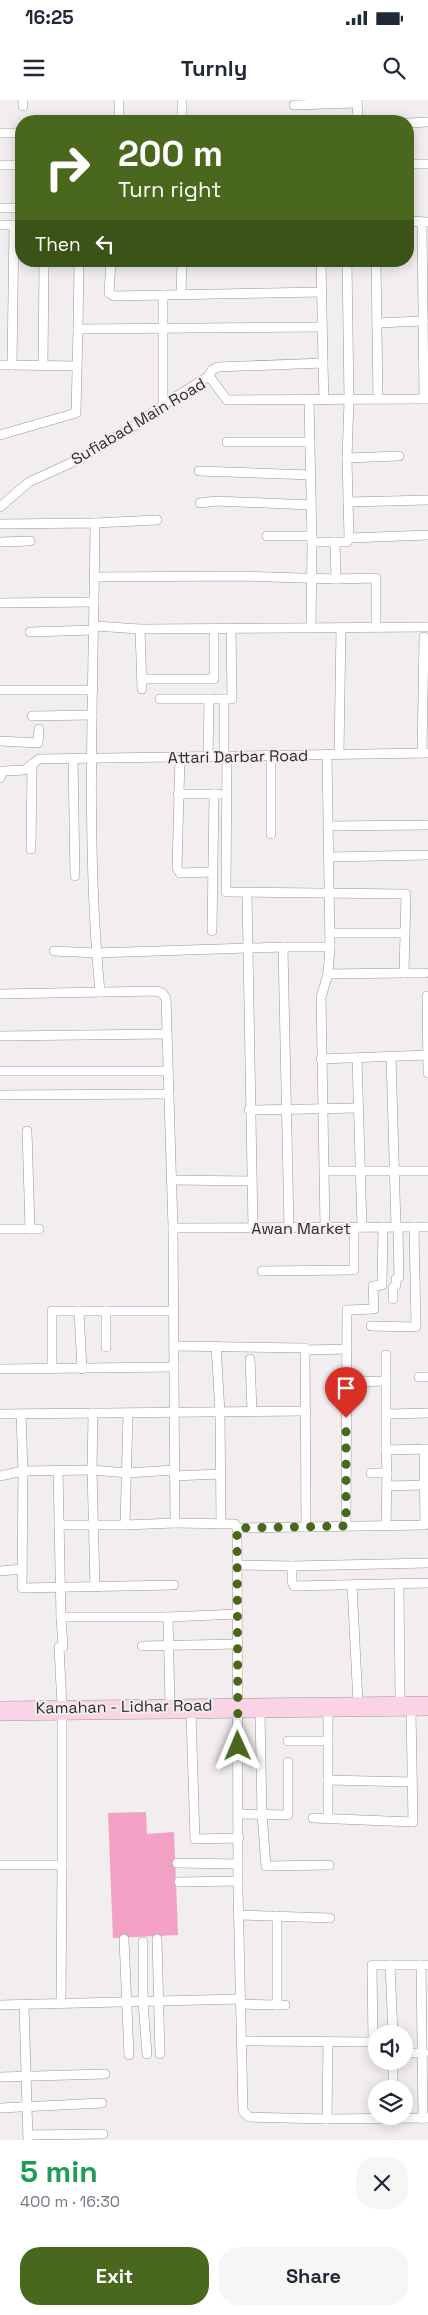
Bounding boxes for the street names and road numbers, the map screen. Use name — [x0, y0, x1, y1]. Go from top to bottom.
street label: Sufiabad Main Road — [67, 373, 209, 470]
street label: Attari Darbar Road — [168, 745, 308, 768]
street label: Awan Market — [251, 1218, 351, 1239]
street label: Kamahan - Lidhar Road — [35, 1694, 213, 1719]

